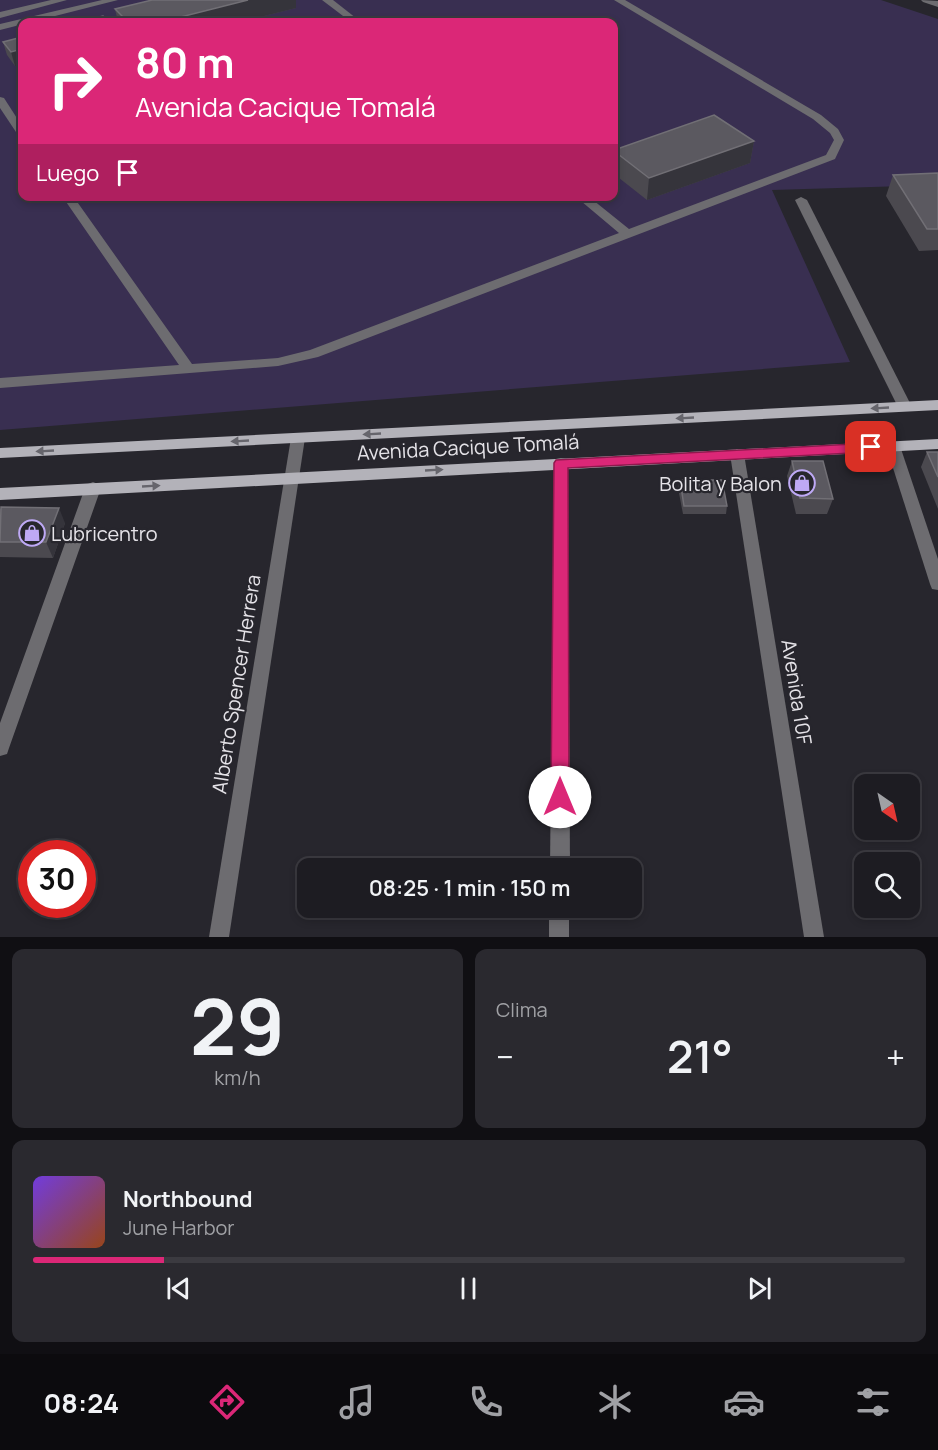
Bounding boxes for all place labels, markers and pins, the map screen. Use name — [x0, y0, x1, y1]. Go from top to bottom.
pin — [845, 421, 896, 472]
shop icon: Bolita y Balon — [787, 468, 817, 498]
place label: Bolita y Balon — [659, 470, 782, 497]
shop icon: Lubricentro — [17, 518, 47, 548]
place label: Lubricentro — [51, 520, 158, 547]

